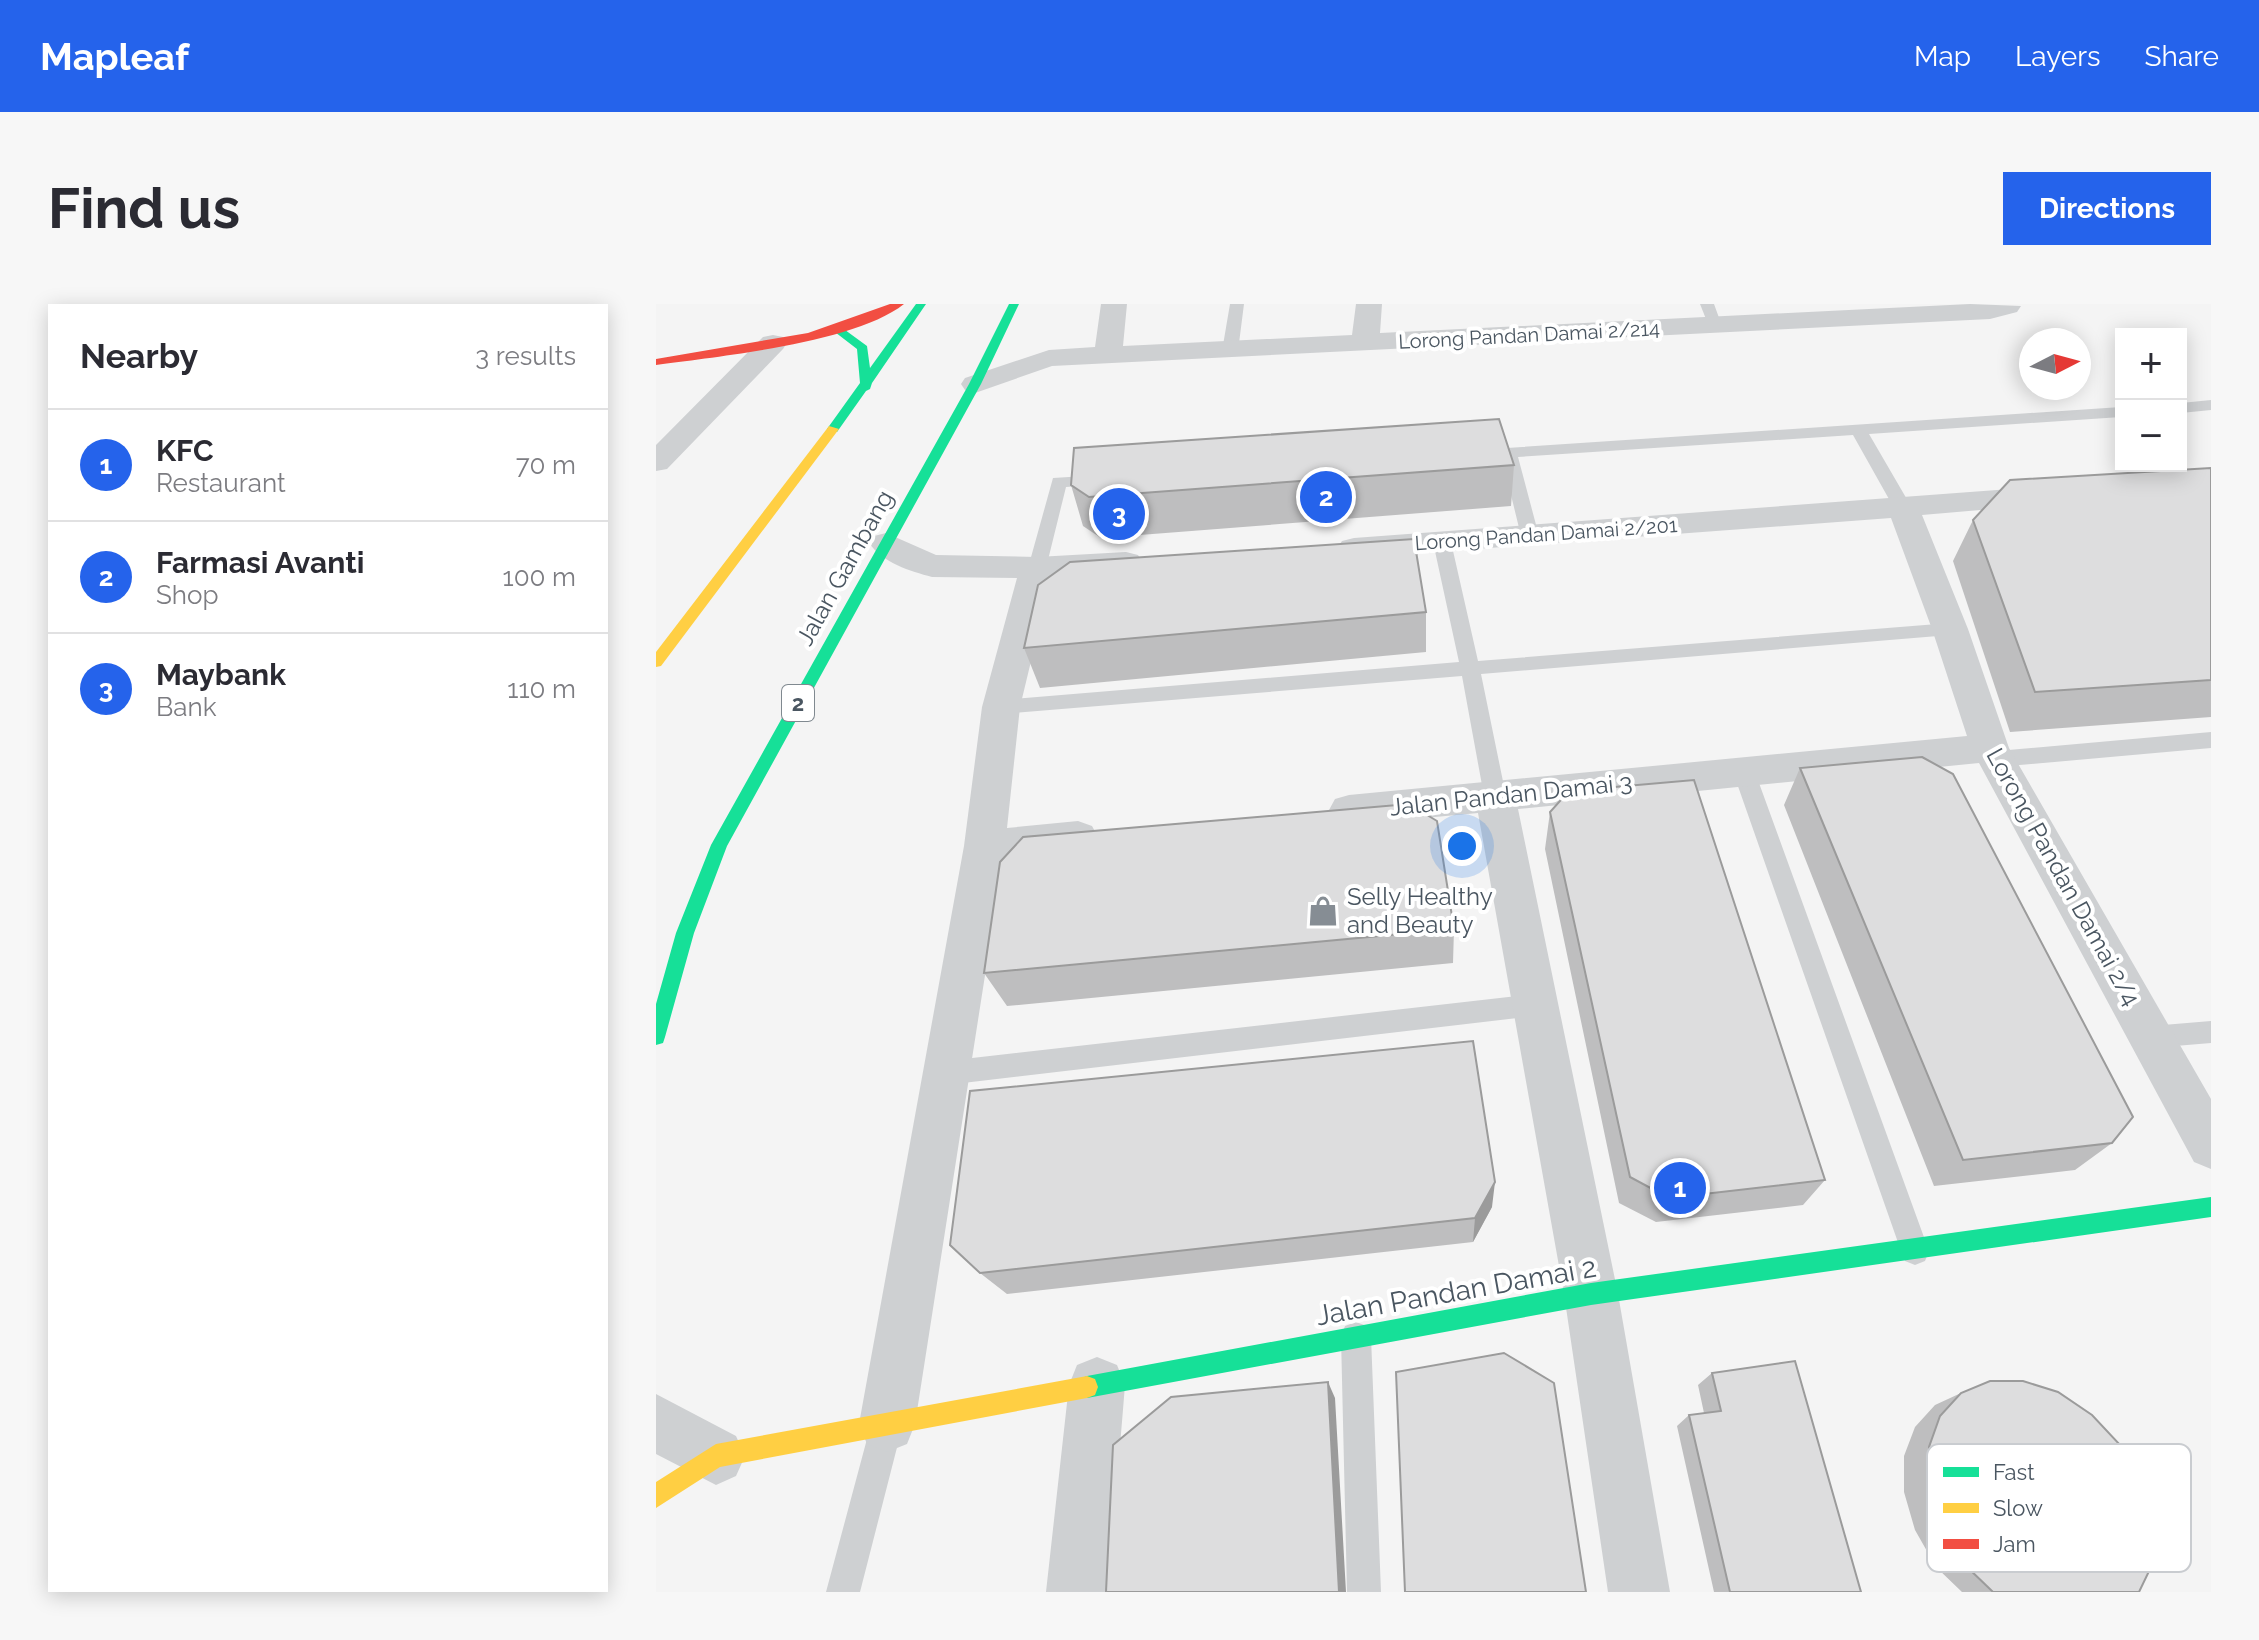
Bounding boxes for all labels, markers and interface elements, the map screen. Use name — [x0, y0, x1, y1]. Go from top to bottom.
text: Mapleaf — [40, 34, 189, 79]
text: Map — [1914, 40, 1971, 73]
text: Layers — [2015, 40, 2101, 73]
text: Share — [2145, 40, 2219, 73]
button: Directions — [2003, 172, 2211, 245]
text: Find us — [48, 175, 240, 241]
street label: Lorong Pandan Damai 2/214 — [1398, 316, 1660, 354]
north arrow — [2019, 328, 2091, 400]
map controls — [2115, 328, 2187, 472]
button: + — [2115, 328, 2187, 400]
text: Nearby — [80, 336, 198, 376]
text: 3 results — [475, 341, 576, 371]
button: − — [2115, 400, 2187, 472]
text: KFC — [156, 433, 214, 468]
text: 1 — [100, 450, 112, 480]
text: 70 m — [516, 450, 576, 480]
pin: 2 — [1300, 467, 1352, 527]
text: Restaurant — [156, 468, 286, 498]
pin: 3 — [1093, 484, 1145, 544]
street label: Jalan Gambang — [790, 485, 899, 651]
street label: Lorong Pandan Damai 2/201 — [1414, 513, 1679, 555]
text: Farmasi Avanti — [156, 545, 364, 580]
text: 2 — [99, 562, 113, 592]
text: 100 m — [503, 562, 576, 592]
text: Shop — [156, 580, 218, 610]
text: Maybank — [156, 657, 286, 692]
text: 3 — [99, 674, 113, 704]
text: 110 m — [507, 674, 576, 704]
road number: 2 — [782, 685, 814, 721]
text: Bank — [156, 692, 216, 722]
street label: Lorong Pandan Damai 2/4 — [1981, 743, 2146, 1011]
street label: Jalan Pandan Damai 3 — [1388, 767, 1634, 822]
your location — [1442, 826, 1482, 866]
place label: Selly Healthy and Beauty — [1347, 882, 1493, 939]
shop icon: Selly Healthy and Beauty — [1306, 894, 1340, 928]
pin: 1 — [1654, 1158, 1706, 1218]
street label: Jalan Pandan Damai 2 — [1313, 1251, 1599, 1332]
legend — [1927, 1444, 2191, 1572]
text: Fast — [1993, 1459, 2035, 1485]
text: Slow — [1993, 1495, 2043, 1521]
text: Jam — [1993, 1531, 2036, 1557]

